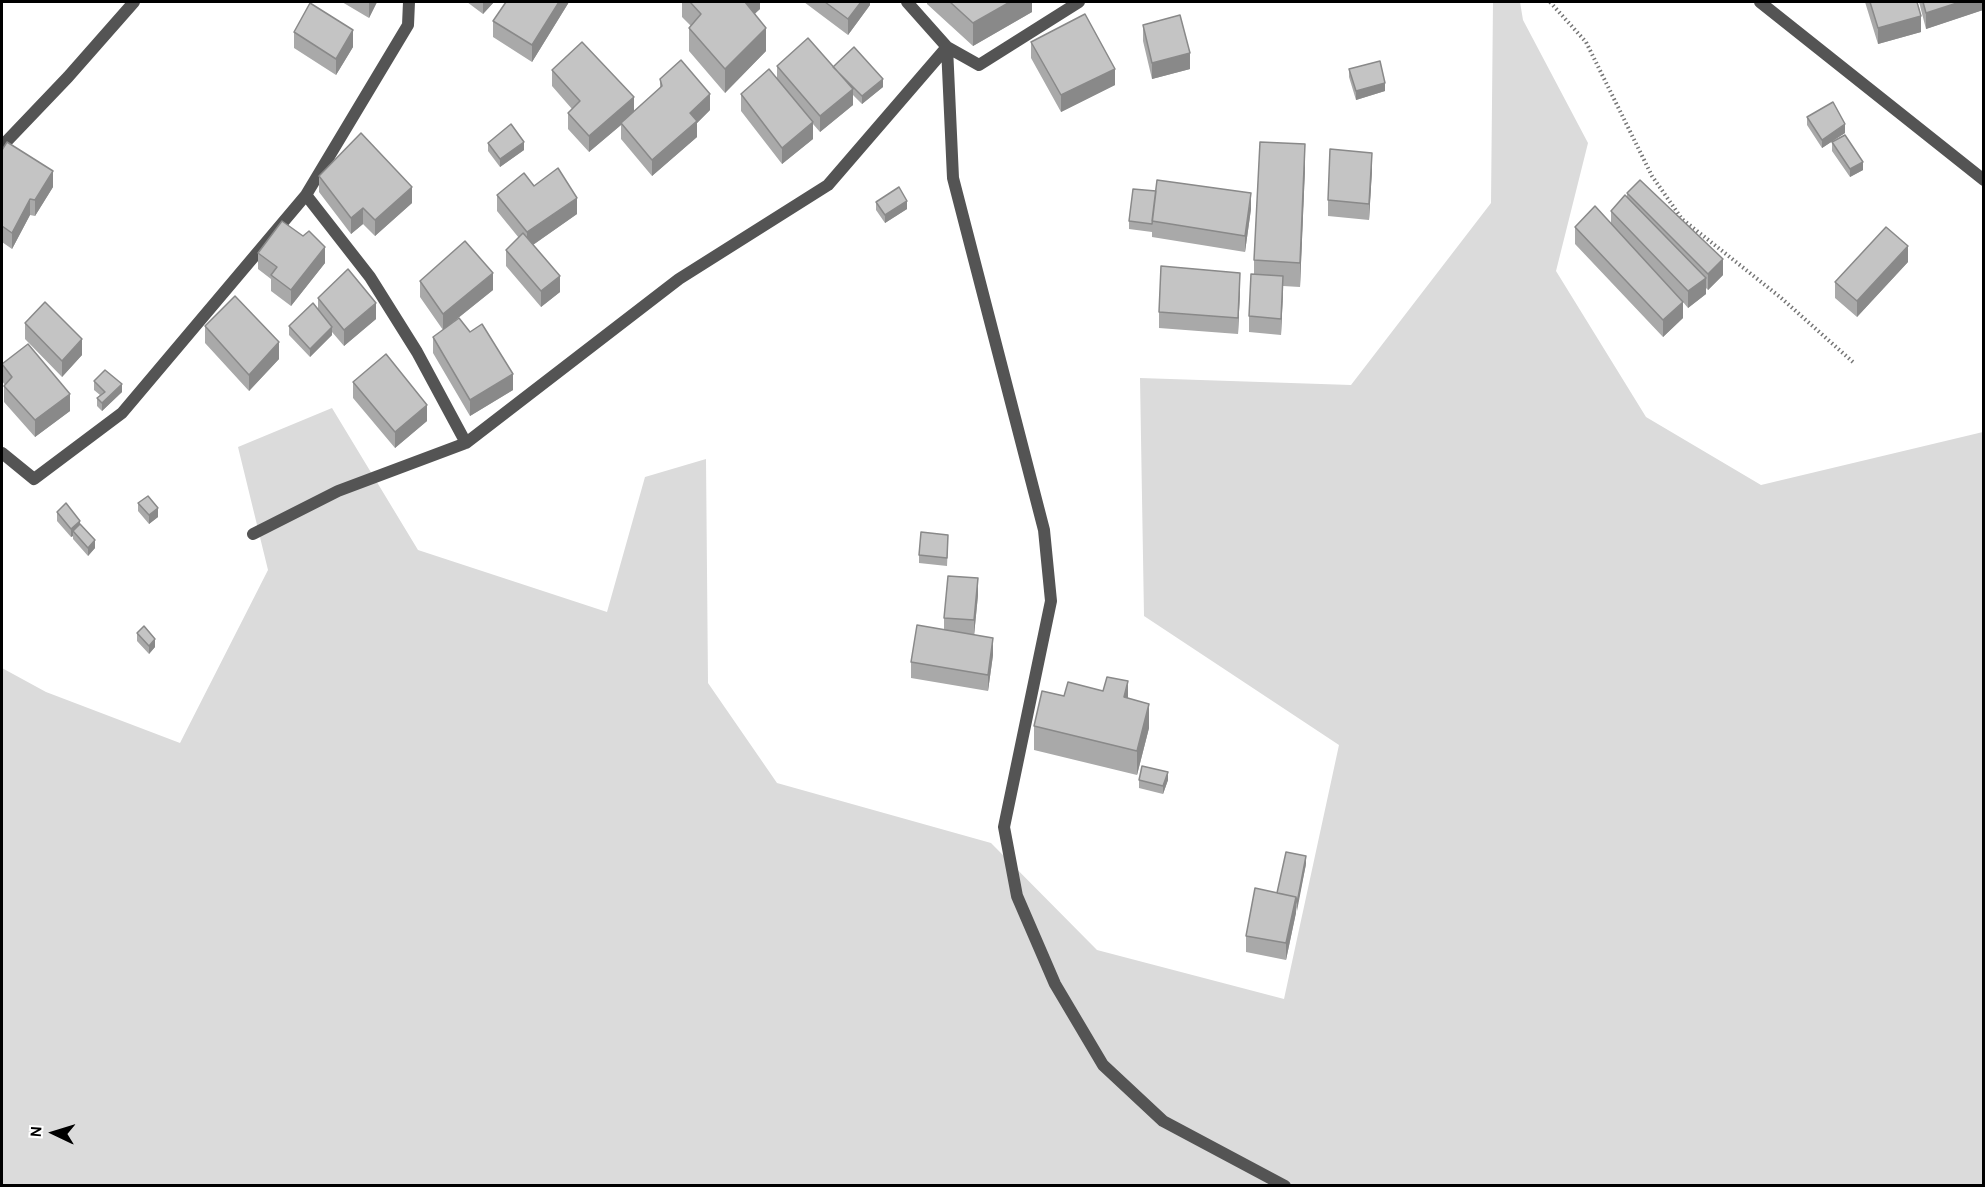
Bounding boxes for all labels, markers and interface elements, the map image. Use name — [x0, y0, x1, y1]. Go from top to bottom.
north arrow — [24, 1103, 84, 1163]
text: N — [26, 1125, 45, 1138]

